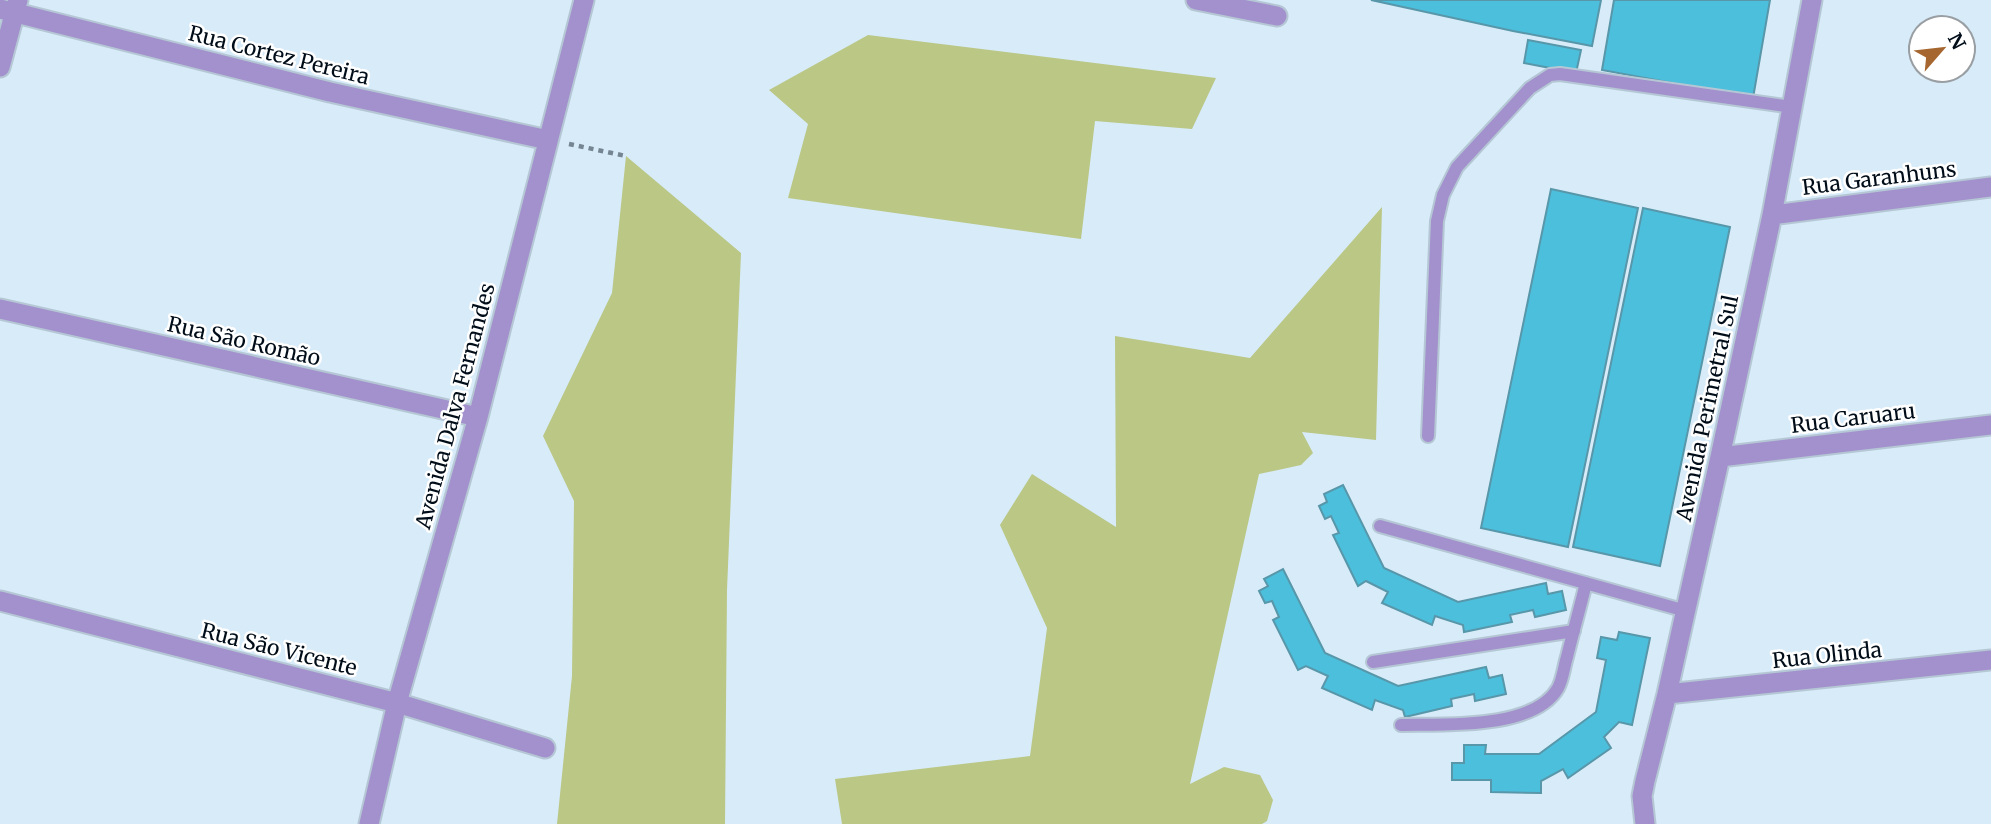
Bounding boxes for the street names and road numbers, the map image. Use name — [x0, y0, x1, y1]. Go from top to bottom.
street label: Rua Cortez Pereira — [186, 19, 372, 91]
street label: Rua Garanhuns — [1800, 155, 1958, 201]
street label: Avenida Dalva Fernandes — [409, 280, 501, 533]
street label: Avenida Perimetral Sul — [1670, 292, 1744, 524]
street label: Rua São Romão — [165, 310, 323, 372]
street label: Rua Caruaru — [1789, 397, 1917, 439]
street label: Rua São Vicente — [198, 617, 360, 681]
street label: Rua Olinda — [1771, 636, 1883, 674]

